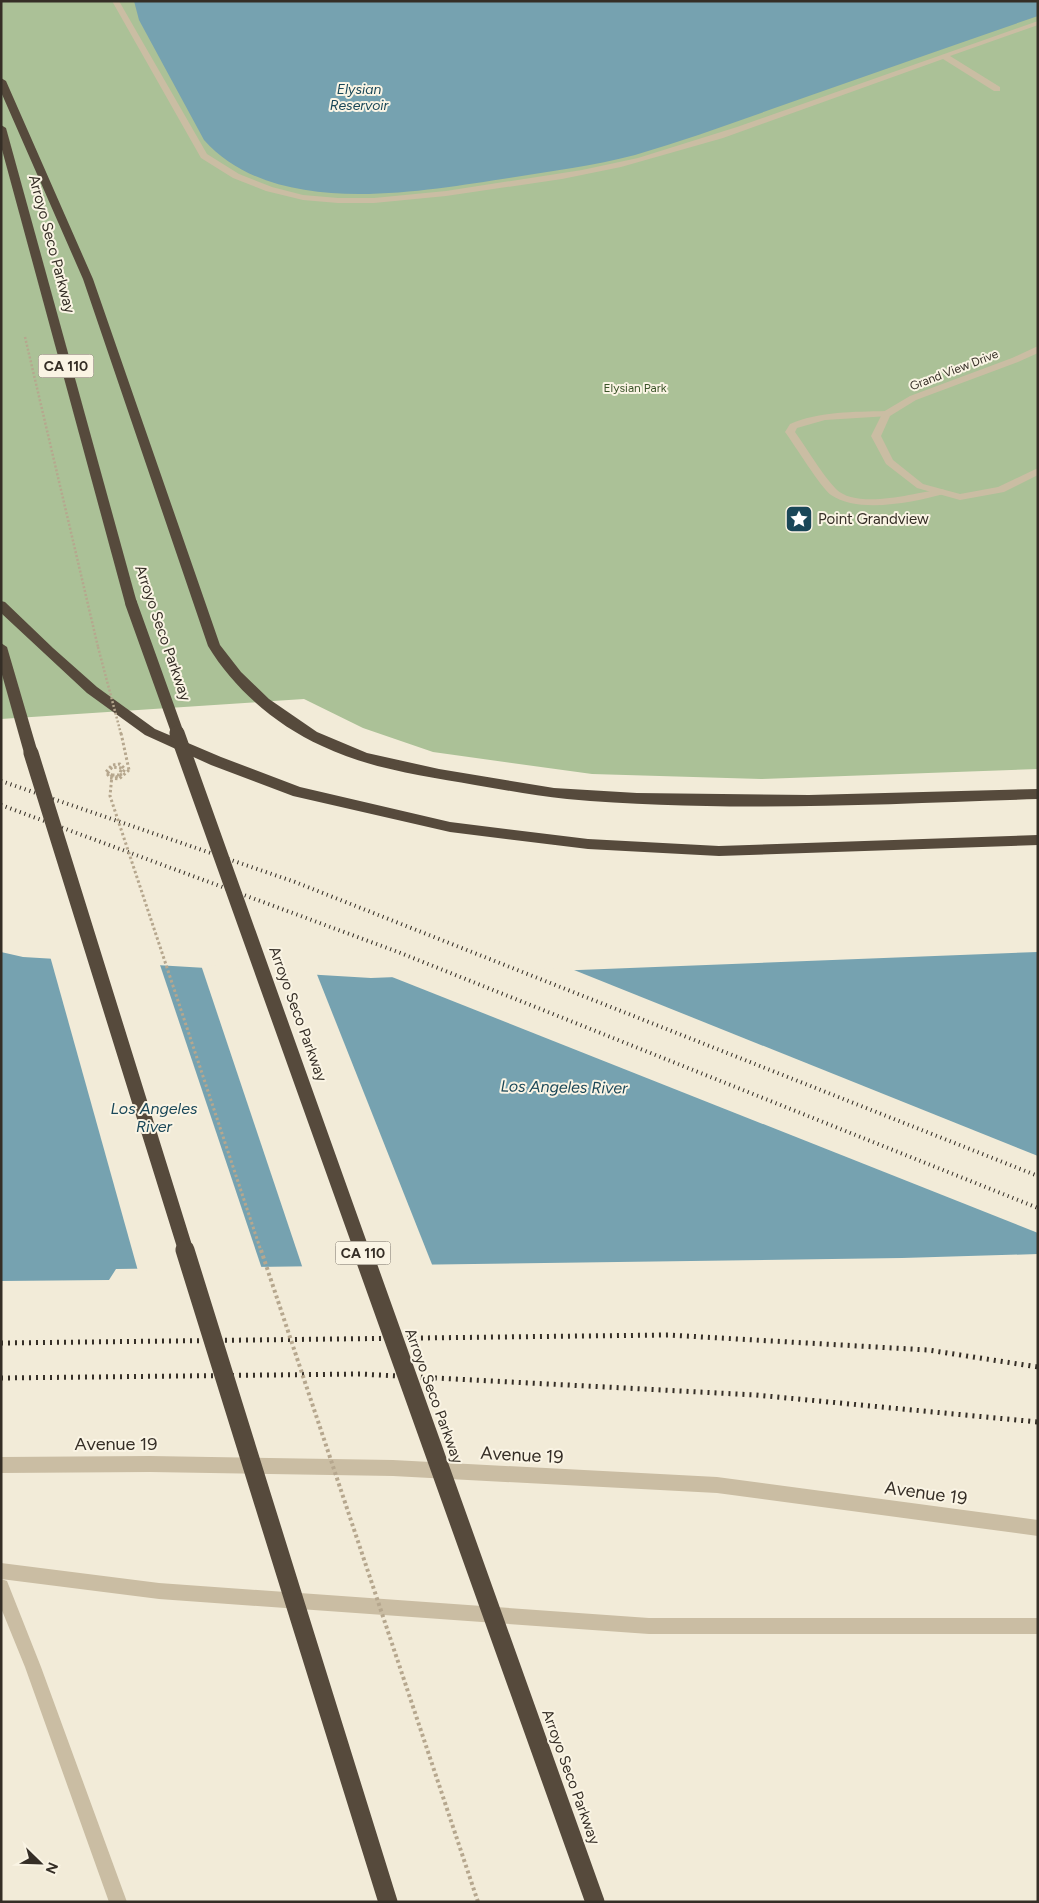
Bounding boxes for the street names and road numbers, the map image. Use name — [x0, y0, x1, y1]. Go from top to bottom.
street label: Arroyo Seco Parkway — [25, 173, 79, 315]
street label: Grand View Drive — [908, 347, 1001, 393]
road number: CA 110 — [38, 354, 94, 378]
street label: Arroyo Seco Parkway — [131, 563, 195, 703]
street label: Arroyo Seco Parkway — [265, 944, 331, 1084]
road number: CA 110 — [336, 1242, 390, 1264]
street label: Arroyo Seco Parkway — [401, 1326, 467, 1466]
street label: Avenue 19 — [75, 1433, 157, 1455]
street label: Avenue 19 — [480, 1442, 564, 1468]
street label: Avenue 19 — [883, 1476, 969, 1510]
street label: Arroyo Seco Parkway — [538, 1707, 604, 1847]

